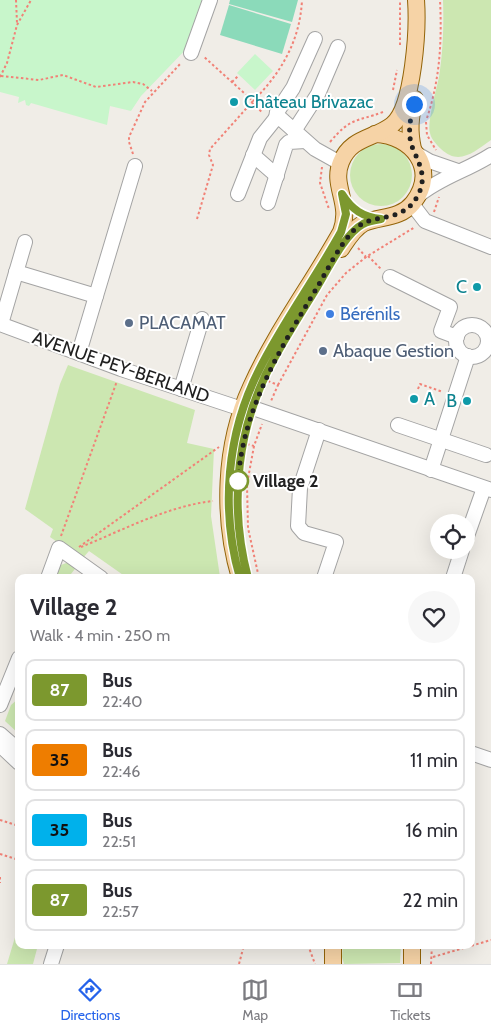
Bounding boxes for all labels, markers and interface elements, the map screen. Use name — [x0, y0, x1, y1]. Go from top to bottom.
place label: Château Brivazac — [244, 91, 373, 113]
your location — [402, 92, 427, 117]
marker: Château Brivazac — [228, 96, 240, 108]
place label: C — [456, 276, 467, 298]
marker: C — [471, 281, 483, 293]
place label: Bérénils — [340, 303, 400, 325]
marker: Bérénils — [324, 308, 336, 320]
place label: PLACAMAT — [139, 312, 226, 334]
marker: PLACAMAT — [123, 317, 135, 329]
street label: AVENUE PEY-BERLAND — [30, 326, 212, 408]
place label: Abaque Gestion — [333, 340, 454, 362]
marker: Abaque Gestion — [317, 345, 329, 357]
place label: A — [424, 388, 435, 410]
place label: B — [446, 390, 457, 412]
marker: A — [408, 393, 420, 405]
marker: B — [461, 395, 473, 407]
marker: Village 2 — [227, 470, 249, 492]
place label: Village 2 — [253, 470, 319, 492]
map controls — [430, 514, 475, 559]
button: locate — [430, 514, 475, 559]
button: heart — [408, 591, 460, 643]
text: Village 2 — [30, 592, 117, 621]
text: Walk · 4 min · 250 m — [30, 626, 170, 645]
text: Bus — [102, 669, 132, 692]
text: 87 — [49, 679, 70, 701]
text: 5 min — [412, 679, 458, 702]
text: 22:40 — [102, 692, 143, 711]
text: Bus — [102, 739, 132, 762]
text: 35 — [50, 749, 69, 771]
text: 11 min — [410, 749, 458, 772]
text: 22:46 — [102, 762, 140, 781]
text: Bus — [102, 809, 132, 832]
text: 35 — [50, 819, 69, 841]
text: 16 min — [405, 819, 458, 842]
text: 22:51 — [102, 832, 136, 851]
text: Bus — [102, 879, 132, 902]
text: 87 — [49, 889, 70, 911]
text: 22 min — [403, 889, 458, 912]
text: 22:57 — [102, 902, 139, 921]
tab: Directions — [60, 976, 120, 1024]
tab: Map — [241, 976, 269, 1024]
tab: Tickets — [390, 976, 431, 1024]

